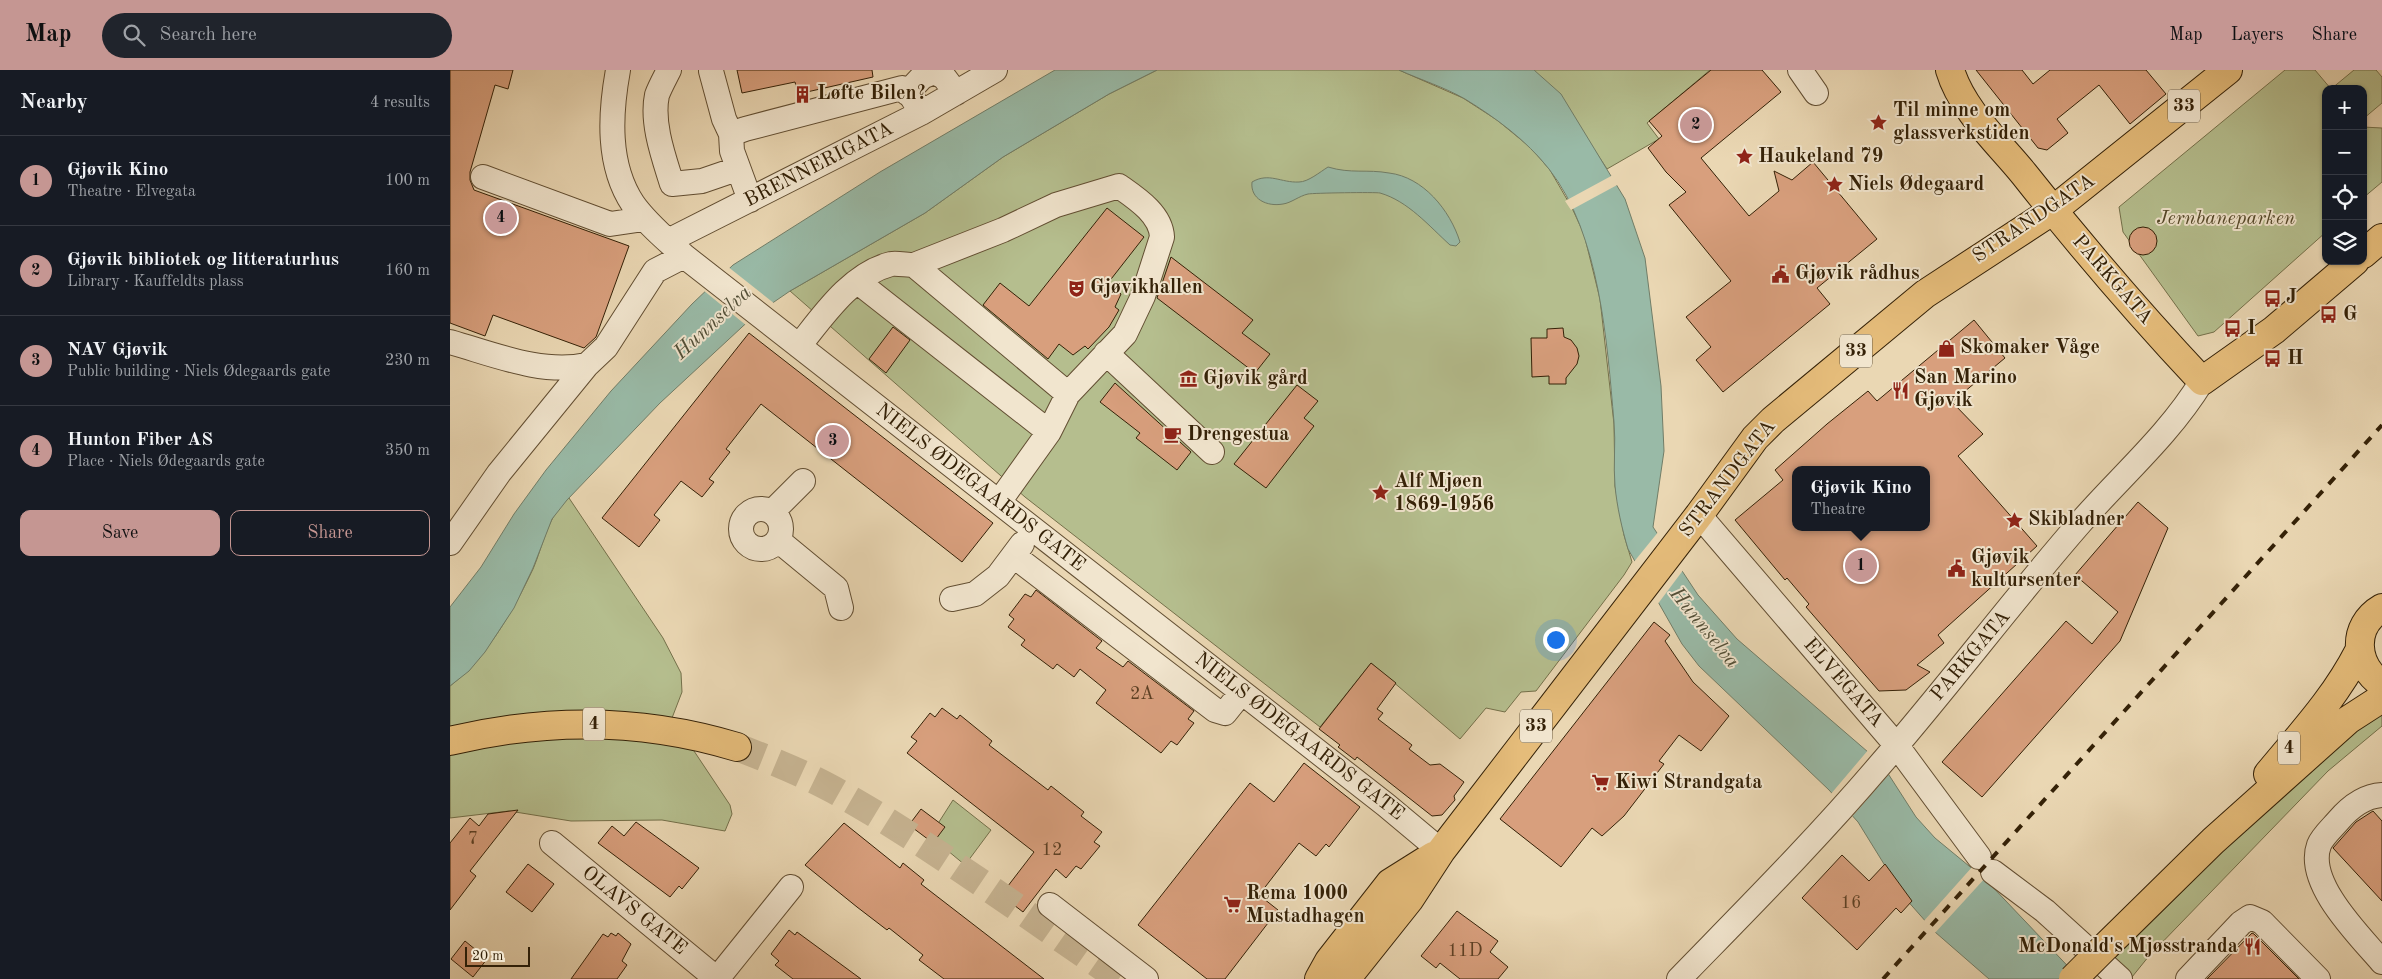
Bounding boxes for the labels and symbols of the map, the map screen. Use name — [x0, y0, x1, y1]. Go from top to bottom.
building icon: Løfte Bilen? — [793, 84, 813, 104]
place label: Løfte Bilen? — [817, 84, 926, 104]
road number: 33 — [2168, 90, 2200, 122]
place label: Til minne om glassverkstiden — [1893, 101, 2030, 144]
pin: 2 — [1680, 106, 1712, 144]
place icon: Til minne om glassverkstiden — [1869, 112, 1889, 132]
street label: BRENNERIGATA — [741, 119, 897, 211]
place icon: Haukeland 79 — [1734, 147, 1754, 167]
place label: Haukeland 79 — [1758, 147, 1883, 167]
street label: STRANDGATA — [1969, 171, 2099, 267]
place icon: Niels Ødegaard — [1824, 175, 1844, 195]
place label: Niels Ødegaard — [1848, 175, 1985, 195]
pin: 4 — [485, 199, 517, 237]
park label: Jernbaneparken — [2157, 209, 2295, 229]
street label: PARKGATA — [2068, 231, 2156, 329]
public building icon: Gjøvik rådhus — [1771, 264, 1791, 284]
place label: Gjøvik rådhus — [1795, 264, 1920, 284]
theatre icon: Gjøvikhallen — [1066, 278, 1086, 298]
place label: Gjøvikhallen — [1090, 278, 1203, 298]
water label: Hunnselva — [669, 282, 756, 365]
bus stop icon: J — [2262, 288, 2282, 308]
place label: J — [2286, 288, 2297, 308]
bus stop icon: G — [2319, 305, 2339, 325]
place label: G — [2343, 305, 2357, 325]
bus stop icon: I — [2223, 319, 2243, 339]
place label: I — [2247, 319, 2256, 339]
road number: 33 — [1840, 334, 1872, 368]
shop icon: Skomaker Våge — [1936, 338, 1956, 358]
place label: Skomaker Våge — [1960, 338, 2100, 358]
bus stop icon: H — [2263, 349, 2283, 369]
place label: H — [2287, 349, 2303, 369]
place label: San Marino Gjøvik — [1914, 368, 2017, 411]
museum icon: Gjøvik gård — [1179, 369, 1199, 389]
place label: Gjøvik gård — [1203, 369, 1308, 389]
restaurant icon: San Marino Gjøvik — [1890, 380, 1910, 400]
street label: NIELS ØDEGAARDS GATE — [872, 400, 1088, 576]
street label: STRANDGATA — [1676, 417, 1780, 541]
pin: 3 — [817, 422, 849, 460]
cafe icon: Drengestua — [1163, 425, 1183, 445]
place label: Drengestua — [1187, 425, 1290, 445]
place label: Alf Mjøen 1869-1956 — [1394, 472, 1494, 515]
place icon: Alf Mjøen 1869-1956 — [1370, 483, 1390, 503]
place icon: Skibladner — [2004, 510, 2024, 530]
place label: Skibladner — [2028, 510, 2125, 530]
pin: 1 — [1845, 547, 1877, 585]
place label: Gjøvik kultursenter — [1971, 548, 2081, 591]
public building icon: Gjøvik kultursenter — [1947, 559, 1967, 579]
water label: Hunnselva — [1665, 583, 1743, 673]
street label: PARKGATA — [1928, 607, 2014, 705]
your location — [1543, 627, 1569, 653]
street label: ELVEGATA — [1799, 635, 1887, 731]
street label: NIELS ØDEGAARDS GATE — [1191, 649, 1407, 825]
house number: 2A — [1130, 685, 1154, 703]
road number: 4 — [583, 708, 605, 741]
road number: 33 — [1520, 710, 1552, 742]
road number: 4 — [2278, 731, 2300, 764]
supermarket icon: Kiwi Strandgata — [1591, 773, 1611, 793]
place label: Kiwi Strandgata — [1615, 773, 1762, 793]
house number: 7 — [468, 830, 478, 848]
house number: 12 — [1042, 841, 1062, 859]
street label: OLAVS GATE — [578, 863, 690, 959]
place label: Rema 1000 Mustadhagen — [1246, 884, 1365, 927]
house number: 16 — [1841, 894, 1861, 912]
supermarket icon: Rema 1000 Mustadhagen — [1222, 895, 1242, 915]
place label: McDonald's Mjøsstranda — [2018, 937, 2238, 957]
restaurant icon: McDonald's Mjøsstranda — [2242, 937, 2262, 957]
house number: 11D — [1448, 942, 1482, 960]
scale bar — [465, 944, 530, 967]

